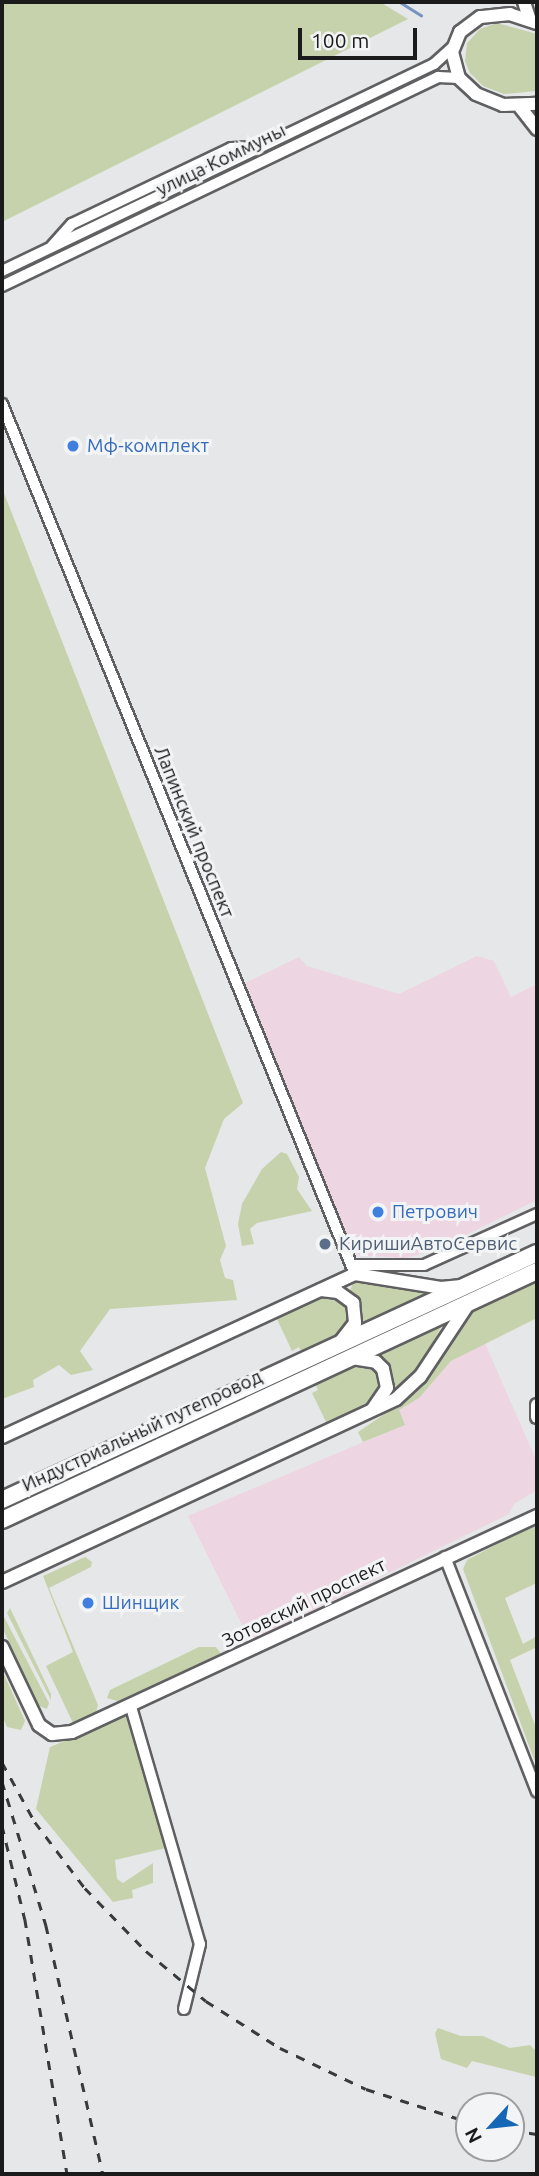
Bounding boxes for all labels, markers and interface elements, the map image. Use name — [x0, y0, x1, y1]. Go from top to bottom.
scale bar — [301, 14, 420, 58]
text: 100 m — [311, 28, 369, 52]
street label: улица Коммуны — [153, 119, 289, 201]
place label: Мф-комплект — [87, 435, 209, 457]
marker: Мф-комплект — [65, 438, 81, 454]
street label: Лапинский проспект — [149, 743, 239, 921]
place label: Петрович — [392, 1201, 478, 1223]
marker: Петрович — [370, 1204, 386, 1220]
place label: КиришиАвтоСервис — [339, 1233, 517, 1255]
marker: КиришиАвтоСервис — [317, 1236, 333, 1252]
street label: Индустриальный путепровод — [18, 1365, 266, 1497]
street label: Зотовский проспект — [219, 1554, 389, 1652]
place label: Шинщик — [102, 1592, 179, 1614]
marker: Шинщик — [80, 1595, 96, 1611]
north arrow — [455, 2092, 525, 2162]
text: N — [460, 2124, 486, 2147]

